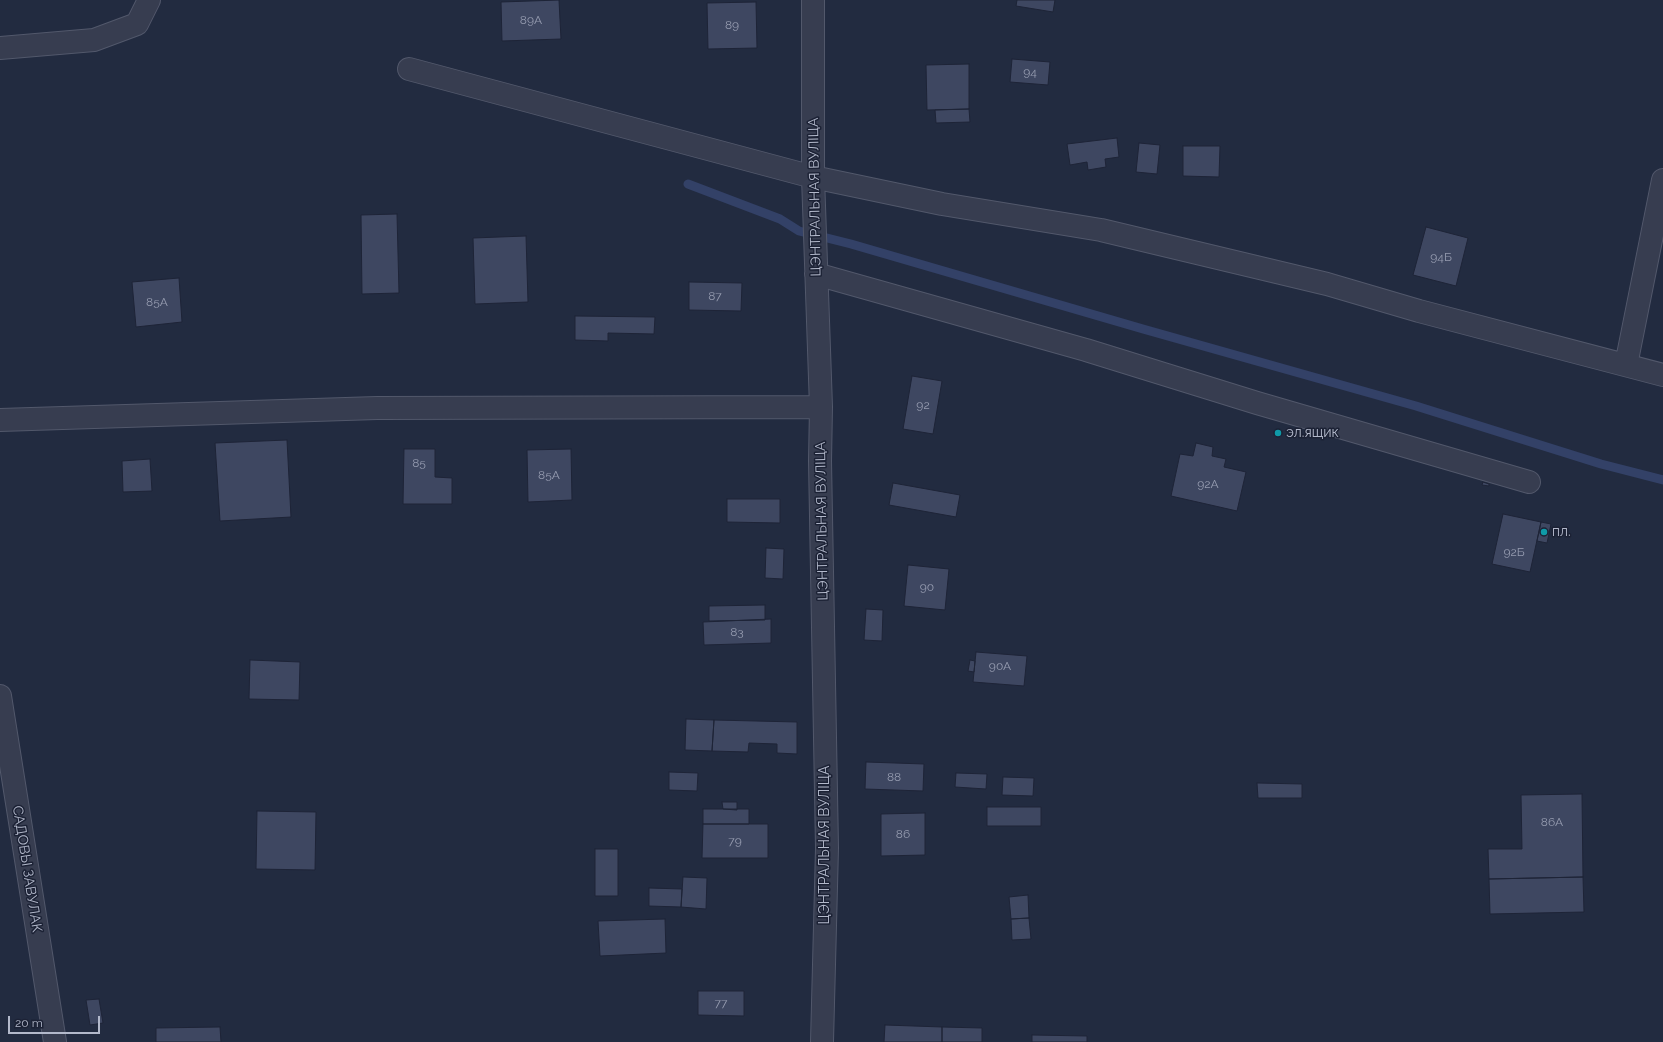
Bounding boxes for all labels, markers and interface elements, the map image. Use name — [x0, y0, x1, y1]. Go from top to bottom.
house number: 89А — [520, 13, 542, 27]
house number: 89 — [725, 18, 739, 32]
house number: 94 — [1023, 65, 1037, 79]
street label: ЦЭНТРАЛЬНАЯ ВУЛІЦА — [805, 117, 825, 277]
house number: 94Б — [1430, 250, 1452, 264]
house number: 87 — [708, 289, 722, 303]
house number: 85А — [146, 295, 168, 309]
house number: 92 — [916, 398, 930, 412]
place label: эл.ящик — [1286, 425, 1339, 441]
marker: эл.ящик — [1273, 428, 1283, 438]
street label: ЦЭНТРАЛЬНАЯ ВУЛІЦА — [812, 441, 832, 601]
house number: 85 — [412, 456, 426, 470]
house number: 85А — [538, 468, 560, 482]
house number: 92А — [1197, 477, 1219, 491]
place label: пл. — [1552, 524, 1571, 540]
marker: пл. — [1539, 527, 1549, 537]
house number: 92Б — [1503, 545, 1525, 559]
house number: 90 — [920, 580, 934, 594]
house number: 83 — [730, 625, 744, 639]
house number: 90А — [989, 659, 1011, 673]
street label: ЦЭНТРАЛЬНАЯ ВУЛІЦА — [817, 766, 833, 924]
house number: 88 — [887, 770, 901, 784]
street label: САДОВЫ ЗАВУЛАК — [9, 804, 45, 934]
house number: 86А — [1541, 815, 1563, 829]
house number: 86 — [896, 827, 910, 841]
house number: 79 — [728, 834, 742, 848]
house number: 77 — [715, 996, 727, 1010]
scale bar — [10, 1008, 102, 1034]
text: 20 m — [15, 1016, 43, 1030]

